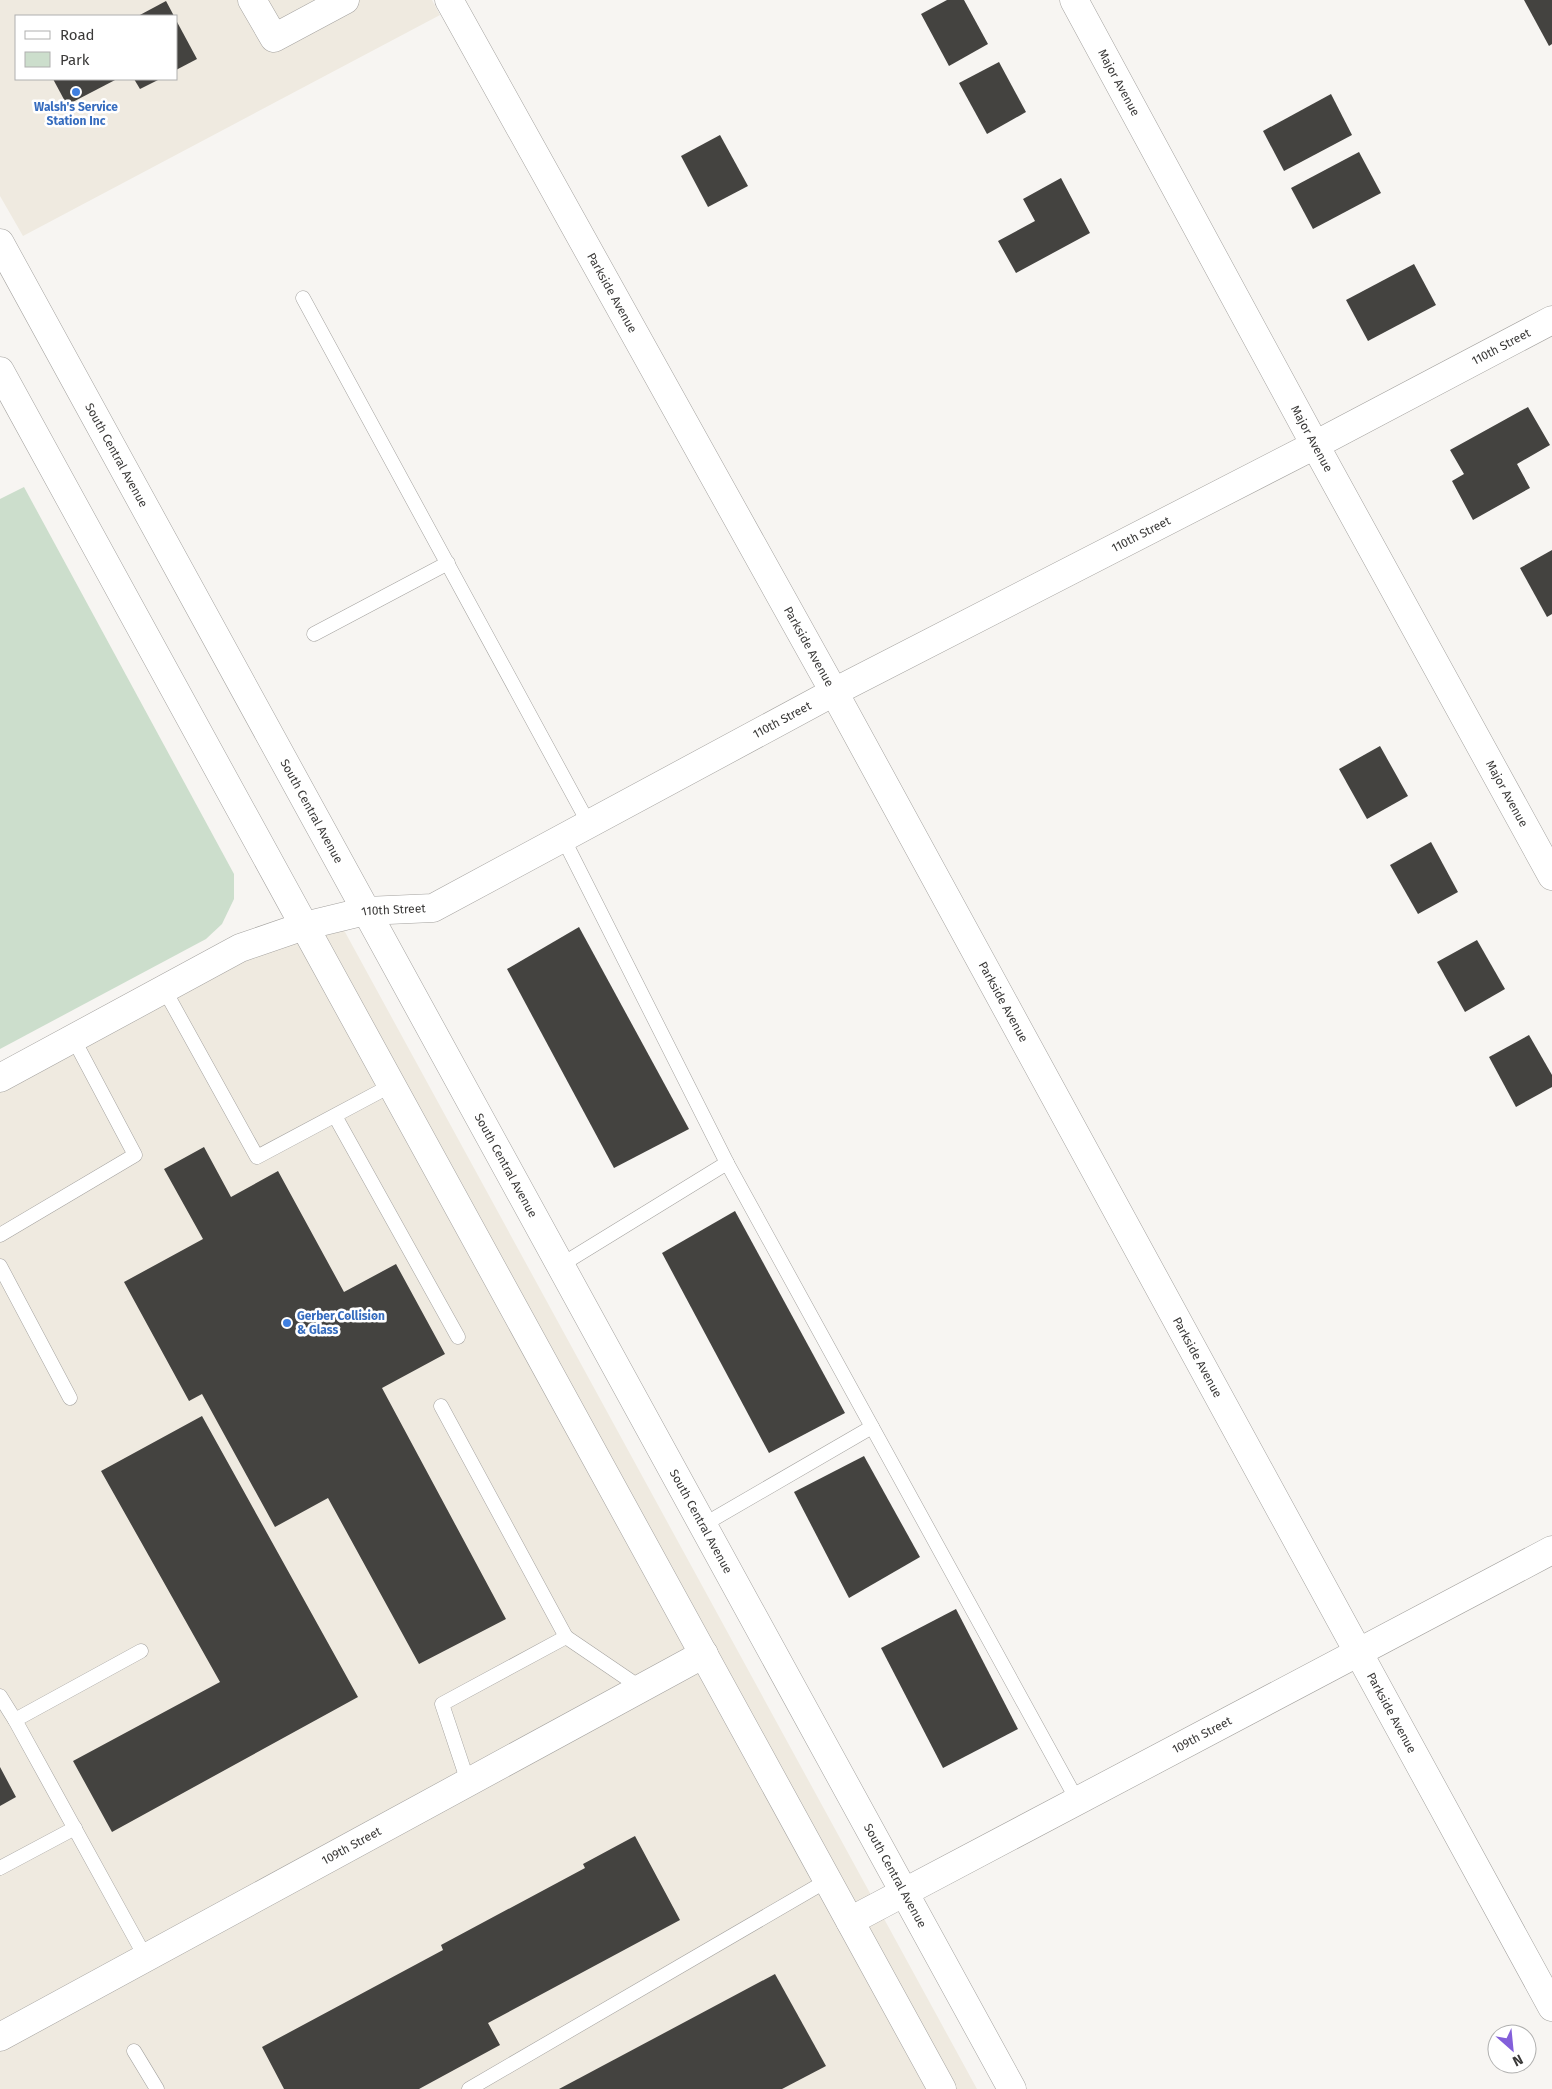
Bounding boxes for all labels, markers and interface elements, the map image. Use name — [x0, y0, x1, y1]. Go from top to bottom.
legend — [15, 15, 178, 80]
text: Road — [60, 26, 95, 44]
street label: Major Avenue — [1095, 47, 1143, 118]
text: Park — [60, 51, 90, 69]
marker: Walsh's Service Station Inc — [70, 86, 82, 98]
place label: Walsh's Service Station Inc — [34, 100, 118, 128]
street label: Parkside Avenue — [584, 250, 640, 335]
street label: 110th Street — [1469, 325, 1533, 368]
street label: South Central Avenue — [82, 401, 151, 510]
street label: Major Avenue — [1288, 403, 1336, 475]
street label: 110th Street — [1109, 513, 1173, 555]
street label: Parkside Avenue — [781, 604, 837, 689]
street label: 110th Street — [751, 698, 814, 741]
street label: South Central Avenue — [277, 757, 346, 866]
street label: Major Avenue — [1483, 758, 1531, 829]
street label: 110th Street — [360, 901, 427, 919]
street label: Parkside Avenue — [976, 959, 1031, 1044]
street label: South Central Avenue — [472, 1111, 540, 1220]
place label: Gerber Collision & Glass — [297, 1309, 385, 1337]
street label: Parkside Avenue — [1170, 1315, 1225, 1400]
marker: Gerber Collision & Glass — [281, 1317, 293, 1329]
street label: South Central Avenue — [667, 1467, 735, 1576]
street label: Parkside Avenue — [1364, 1670, 1419, 1755]
street label: 109th Street — [1170, 1713, 1235, 1756]
street label: South Central Avenue — [861, 1821, 929, 1930]
street label: 109th Street — [319, 1824, 384, 1868]
north arrow — [1487, 2024, 1537, 2074]
text: N — [1510, 2050, 1526, 2070]

